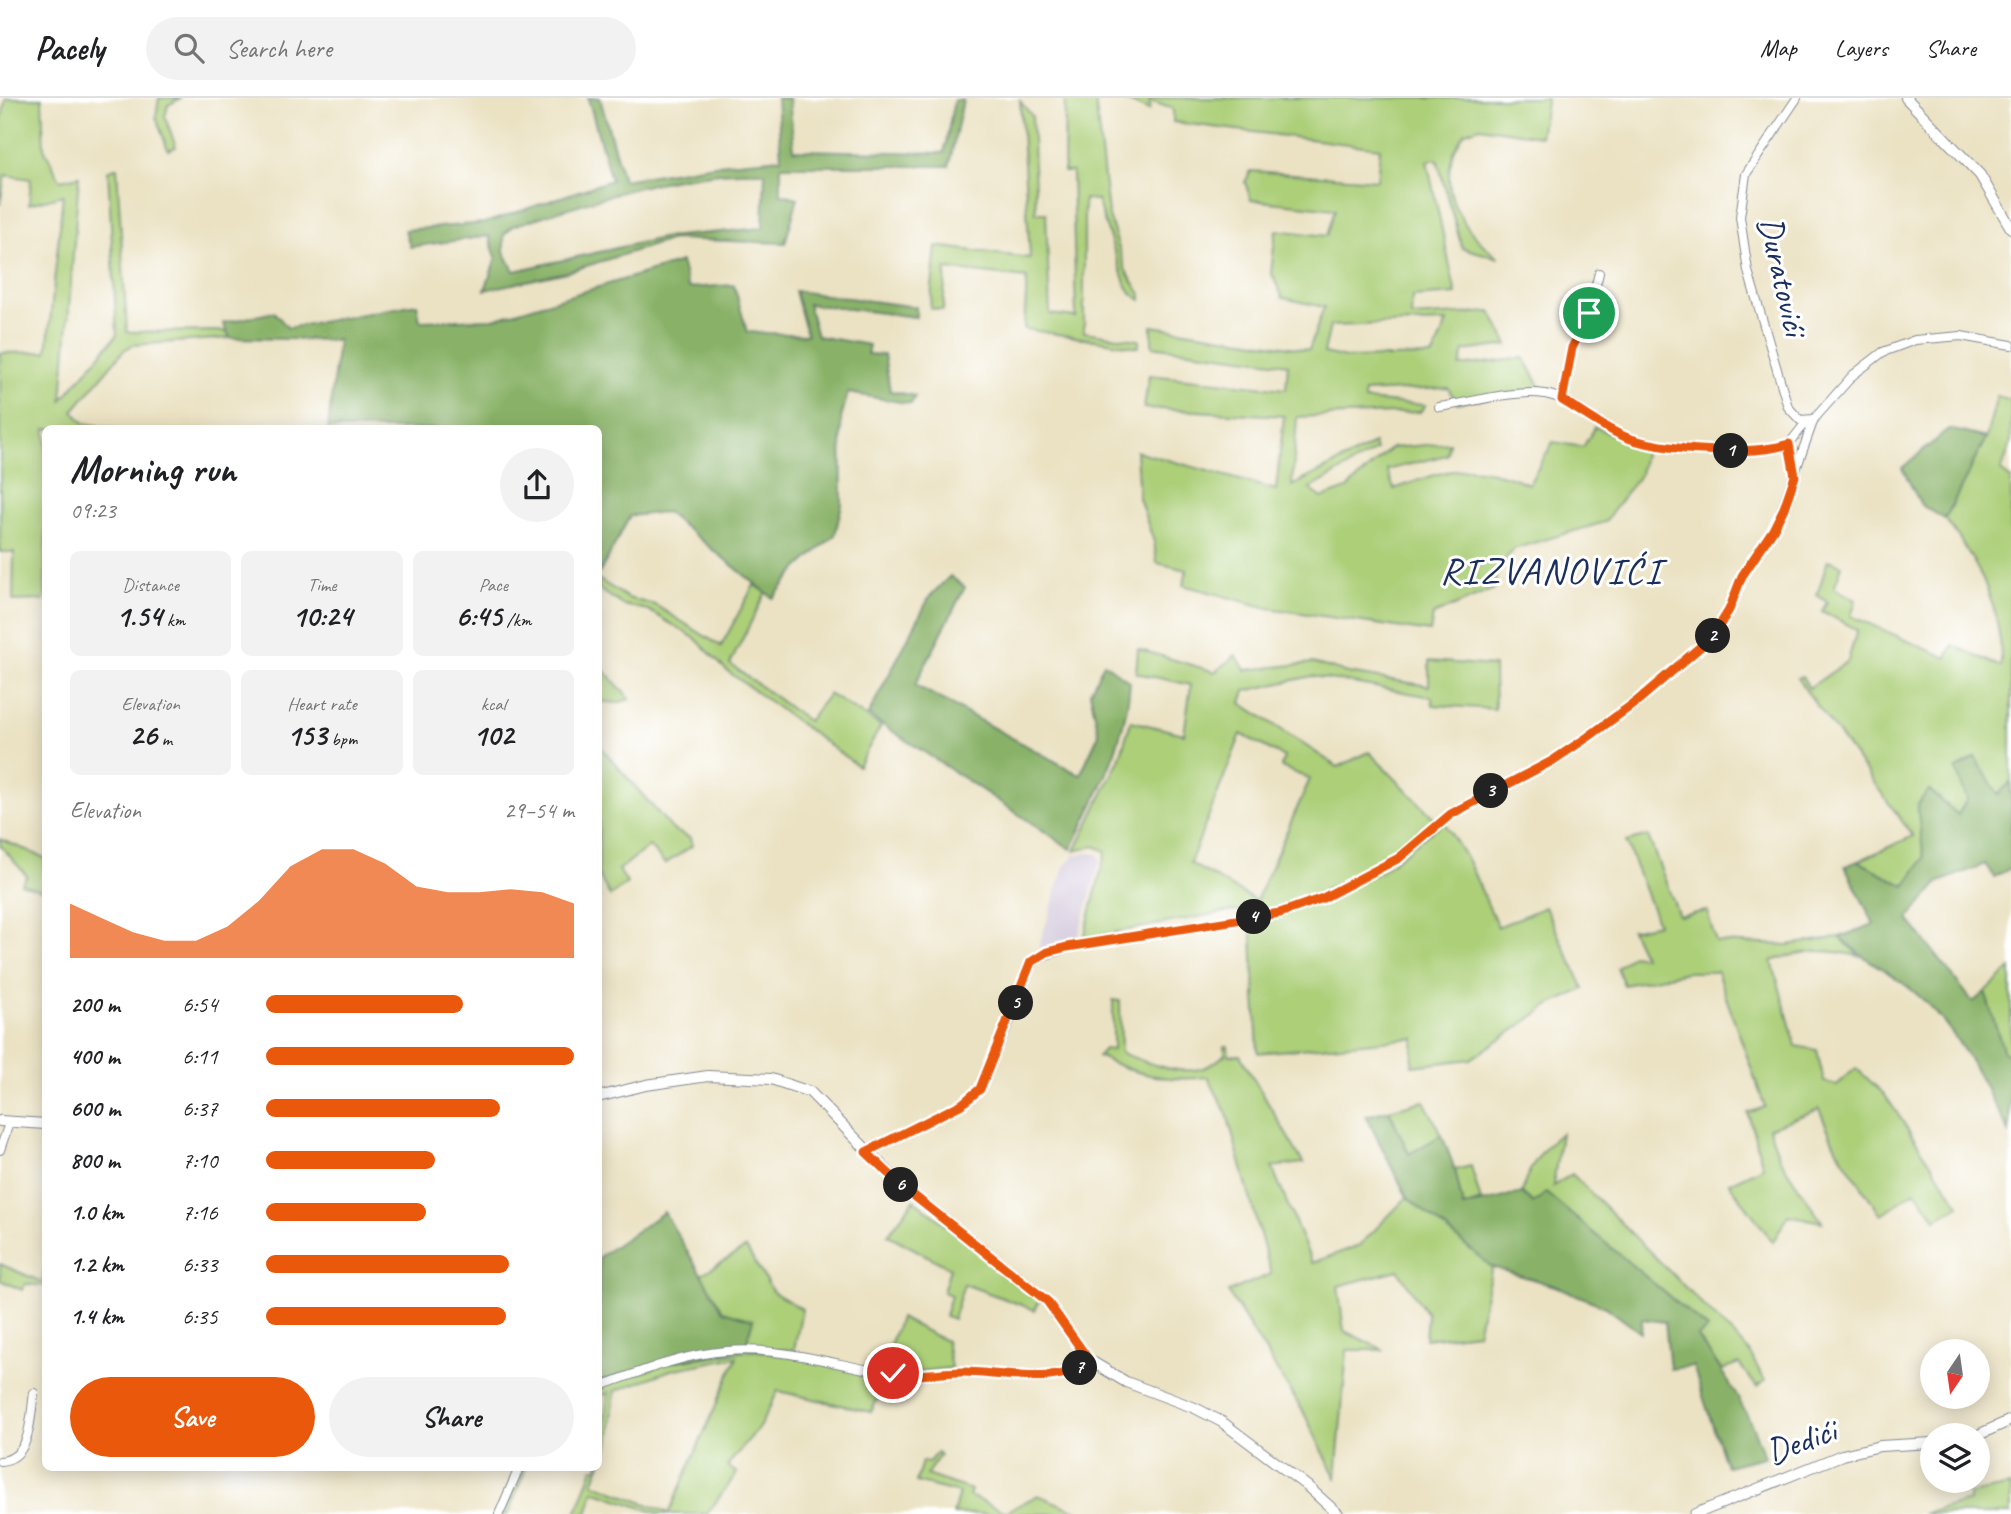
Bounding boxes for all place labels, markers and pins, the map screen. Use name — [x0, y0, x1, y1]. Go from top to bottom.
pin — [1559, 283, 1619, 343]
pin: 1 — [1714, 434, 1748, 468]
pin: 2 — [1696, 618, 1730, 654]
pin: 3 — [1474, 774, 1508, 808]
pin: 4 — [1236, 900, 1272, 934]
pin: 5 — [998, 986, 1034, 1020]
pin: 6 — [884, 1168, 918, 1202]
pin — [863, 1343, 923, 1403]
pin: 7 — [1062, 1350, 1098, 1386]

